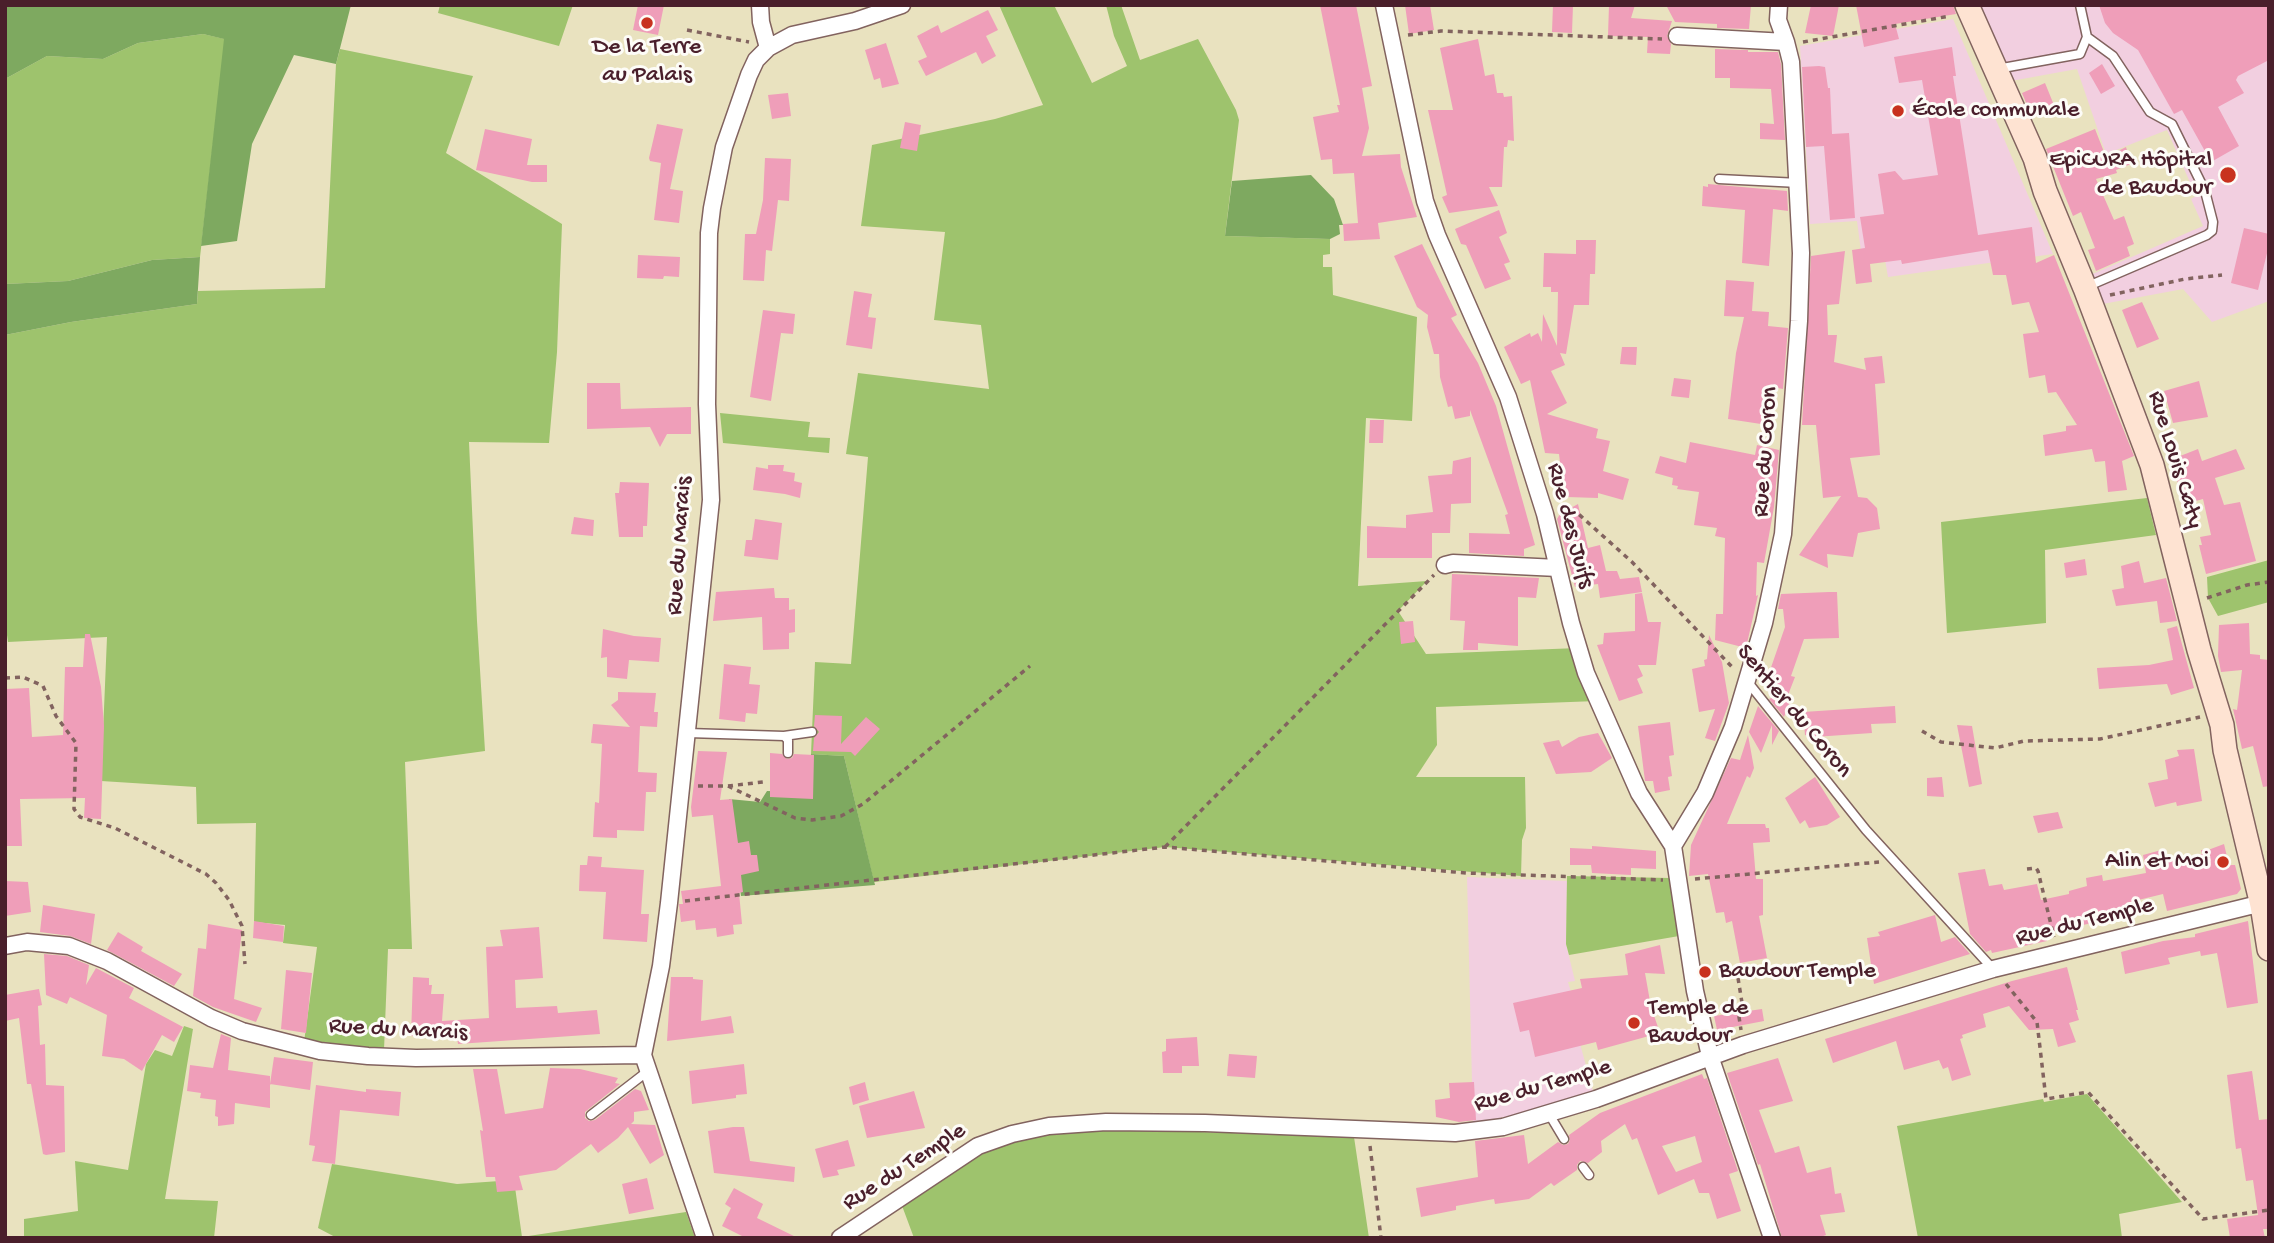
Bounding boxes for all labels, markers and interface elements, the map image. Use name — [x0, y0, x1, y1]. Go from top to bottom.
marker: De la Terre au Palais — [639, 15, 655, 31]
place label: De la Terre au Palais — [592, 34, 702, 90]
place label: École communale — [1912, 97, 2079, 125]
marker: École communale — [1890, 103, 1906, 119]
place label: EpiCURA Hôpital de Baudour — [2049, 147, 2212, 203]
marker: EpiCURA Hôpital de Baudour — [2218, 165, 2238, 185]
street label: Rue du Coron — [1748, 386, 1786, 518]
street label: Rue Louis Caty — [2139, 388, 2209, 532]
street label: Rue des Juifs — [1538, 460, 1600, 592]
street label: Rue du Marais — [662, 476, 700, 616]
street label: Sentier du Coron — [1729, 639, 1857, 785]
place label: Alin et Moi — [2105, 848, 2209, 876]
marker: Alin et Moi — [2215, 854, 2231, 870]
street label: Rue du Temple — [2013, 892, 2157, 954]
place label: Baudour Temple — [1719, 958, 1876, 986]
marker: Baudour Temple — [1697, 964, 1713, 980]
place label: Temple de Baudour — [1648, 995, 1748, 1051]
street label: Rue du Marais — [328, 1013, 468, 1049]
marker: Temple de Baudour — [1626, 1015, 1642, 1031]
street label: Rue du Temple — [1471, 1054, 1615, 1120]
street label: Rue du Temple — [838, 1118, 972, 1218]

